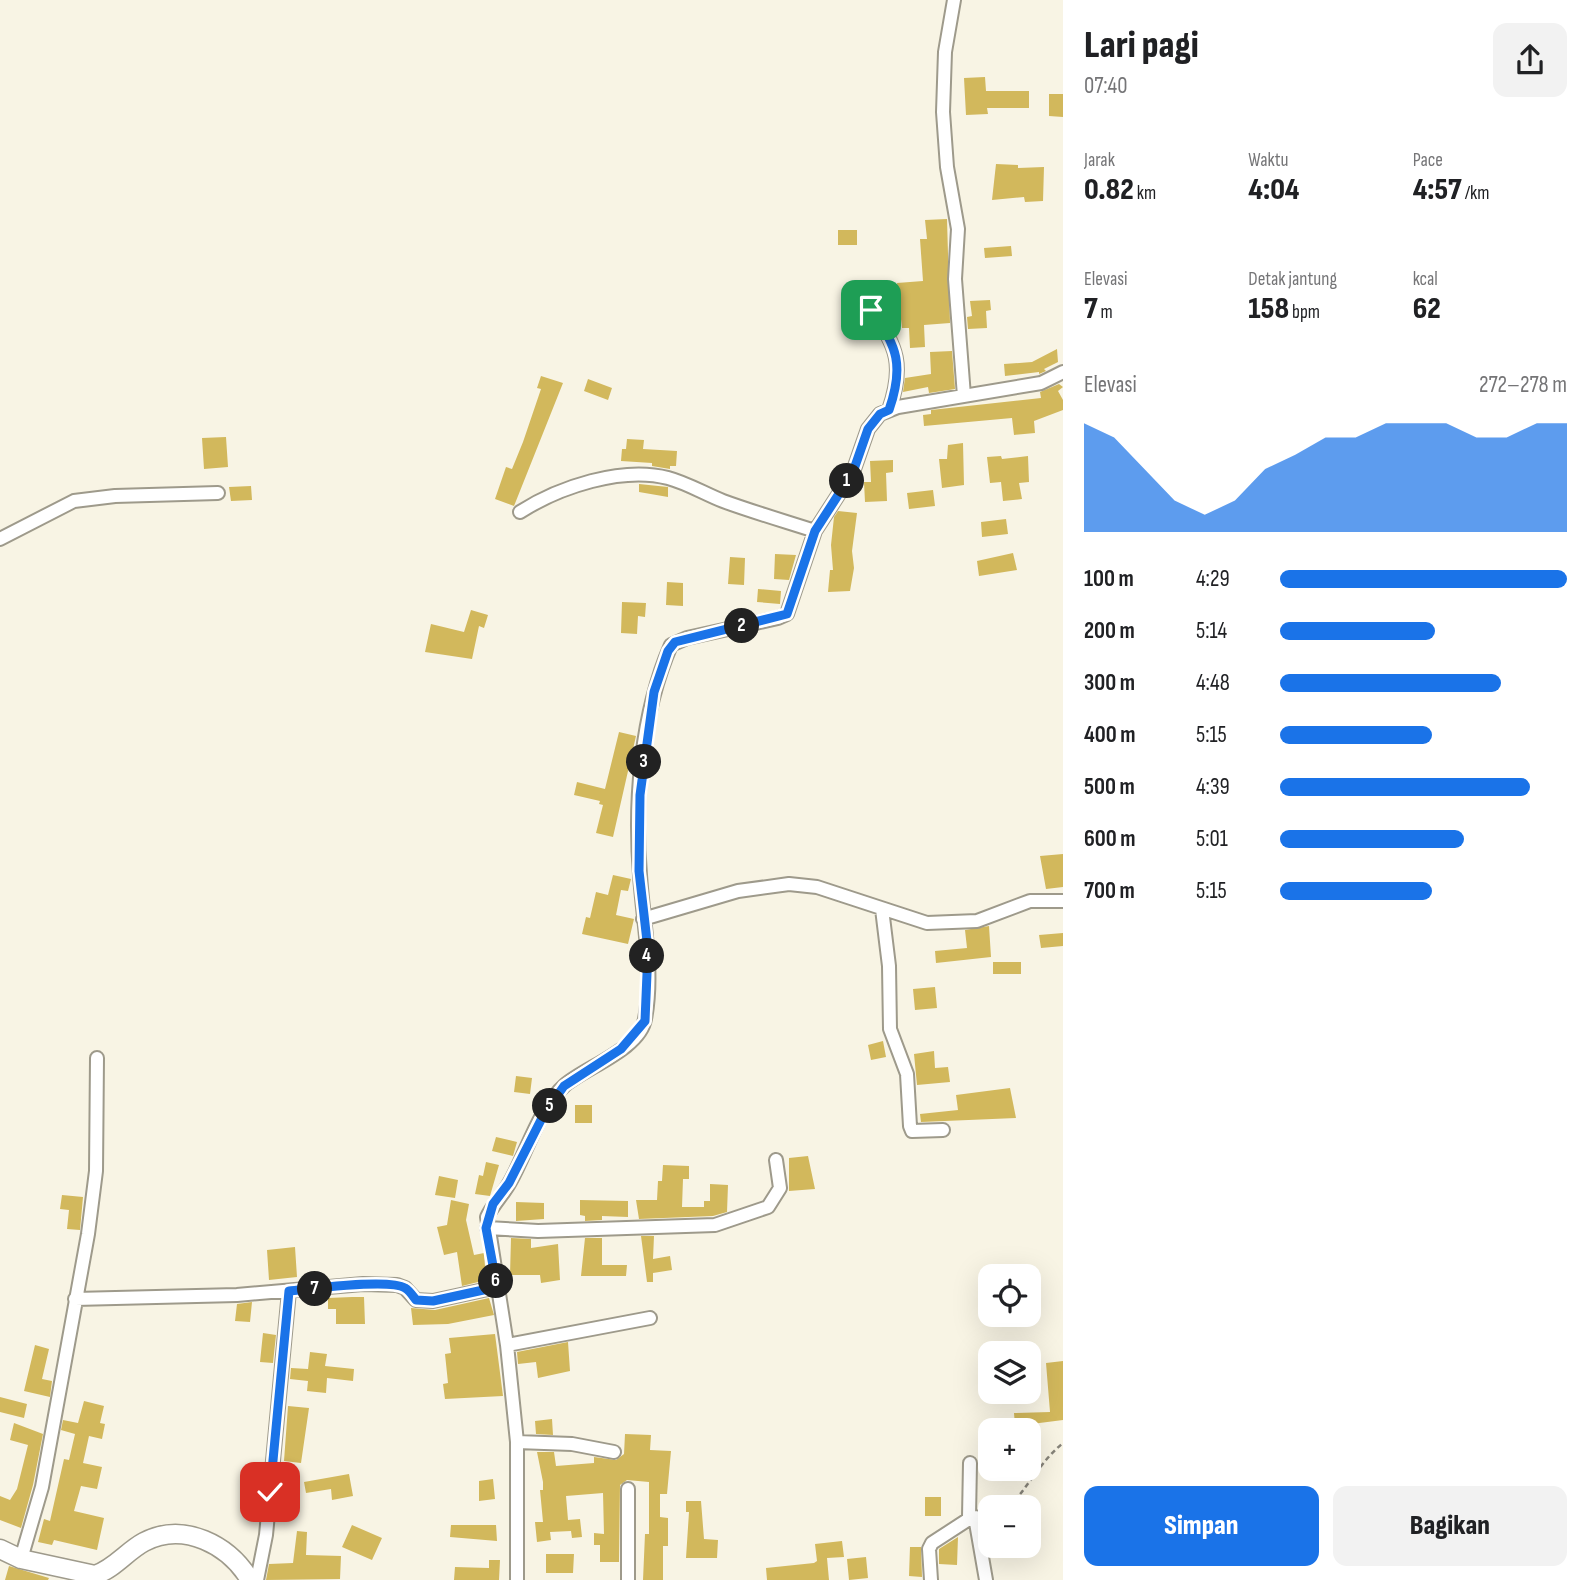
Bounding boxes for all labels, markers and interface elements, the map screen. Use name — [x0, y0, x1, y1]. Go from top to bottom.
text: Lari pagi — [1084, 23, 1199, 68]
button: share — [1493, 23, 1567, 97]
text: 07:40 — [1084, 72, 1127, 100]
text: Jarak — [1084, 149, 1115, 172]
text: Waktu — [1248, 149, 1289, 172]
text: Pace — [1413, 149, 1443, 172]
text: 0.82 — [1084, 172, 1134, 208]
text: 4:04 — [1248, 172, 1299, 208]
text: 4:57 — [1413, 172, 1462, 208]
text: km — [1134, 182, 1156, 205]
text: /km — [1462, 182, 1489, 205]
text: Elevasi — [1084, 268, 1128, 291]
text: Detak jantung — [1248, 268, 1337, 291]
text: kcal — [1413, 268, 1438, 291]
pin — [841, 280, 901, 340]
icon: arrive — [852, 291, 890, 329]
text: 7 — [1084, 291, 1098, 327]
text: 158 — [1248, 291, 1289, 327]
text: 62 — [1413, 291, 1441, 327]
text: m — [1098, 301, 1113, 324]
text: bpm — [1289, 301, 1320, 324]
text: Elevasi — [1084, 371, 1137, 399]
text: 272–278 m — [1479, 371, 1567, 399]
pin: 1 — [830, 463, 864, 498]
text: 1 — [843, 469, 850, 492]
text: 100 m — [1084, 565, 1134, 593]
text: 4:29 — [1196, 565, 1230, 593]
pin: 2 — [724, 608, 760, 644]
text: 2 — [737, 614, 746, 637]
text: 200 m — [1084, 617, 1135, 645]
text: 5:14 — [1196, 617, 1227, 645]
text: 300 m — [1084, 669, 1135, 697]
text: 4:48 — [1196, 669, 1230, 697]
text: 400 m — [1084, 721, 1135, 749]
text: 5:15 — [1196, 721, 1227, 749]
pin: 3 — [626, 744, 662, 780]
text: 3 — [639, 750, 648, 773]
text: 500 m — [1084, 773, 1135, 801]
text: 4:39 — [1196, 773, 1230, 801]
text: 600 m — [1084, 825, 1136, 853]
text: 5:01 — [1196, 825, 1228, 853]
text: 700 m — [1084, 877, 1135, 905]
text: 5:15 — [1196, 877, 1227, 905]
pin: 4 — [630, 939, 664, 974]
text: 4 — [642, 944, 651, 967]
pin: 5 — [532, 1088, 568, 1124]
text: 5 — [545, 1094, 554, 1117]
pin: 6 — [478, 1264, 514, 1298]
map controls — [978, 1264, 1041, 1558]
button: locate — [978, 1264, 1041, 1327]
text: 6 — [491, 1269, 500, 1292]
pin: 7 — [298, 1272, 332, 1306]
text: 7 — [310, 1277, 319, 1300]
button: layers — [978, 1341, 1041, 1404]
button: + — [978, 1418, 1041, 1481]
pin — [240, 1462, 300, 1522]
icon: check — [251, 1473, 289, 1511]
button: Simpan — [1084, 1486, 1319, 1566]
button: Bagikan — [1333, 1486, 1567, 1566]
button: − — [978, 1495, 1041, 1558]

